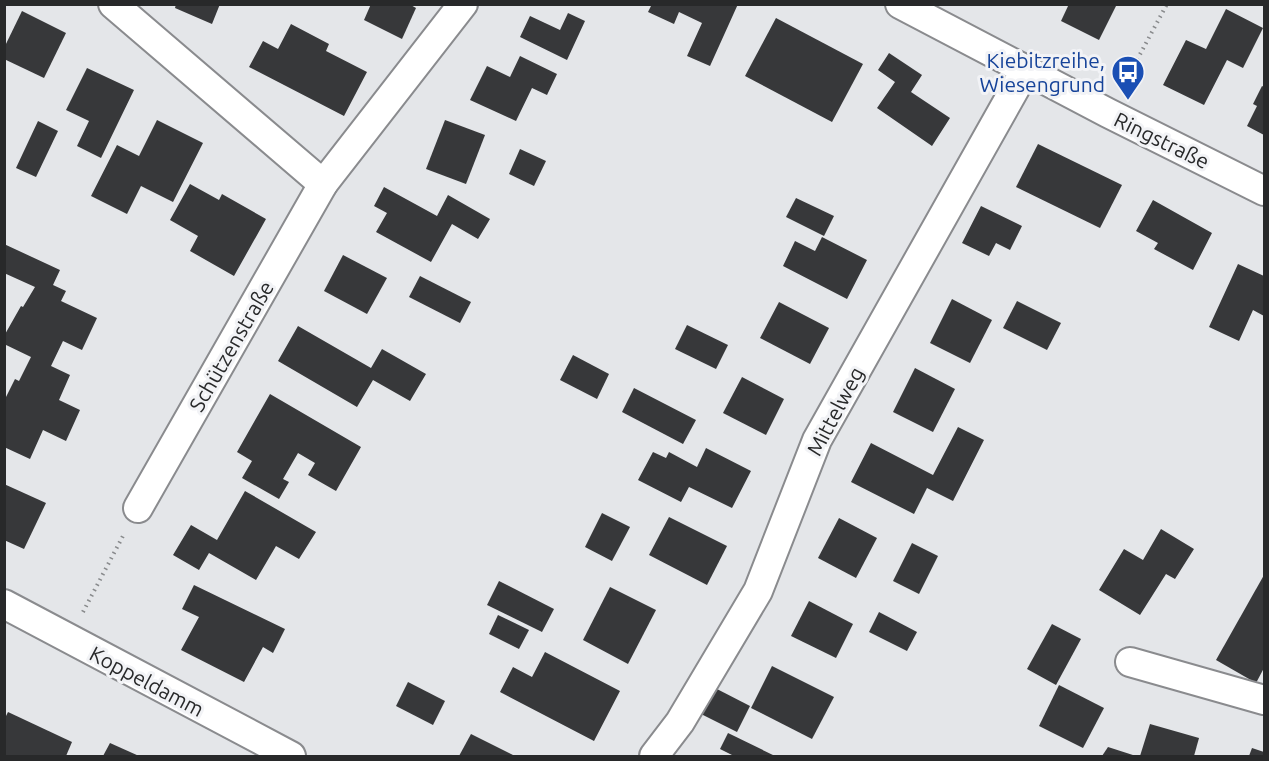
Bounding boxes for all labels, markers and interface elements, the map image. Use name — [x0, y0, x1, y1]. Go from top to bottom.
place label: Kiebitzreihe, Wiesengrund — [979, 48, 1105, 96]
bus stop icon: Kiebitzreihe, Wiesengrund — [1110, 54, 1146, 101]
street label: Ringstraße — [1111, 107, 1213, 173]
street label: Schützenstraße — [184, 277, 278, 415]
street label: Mittelweg — [802, 363, 868, 459]
street label: Koppeldamm — [86, 641, 208, 721]

